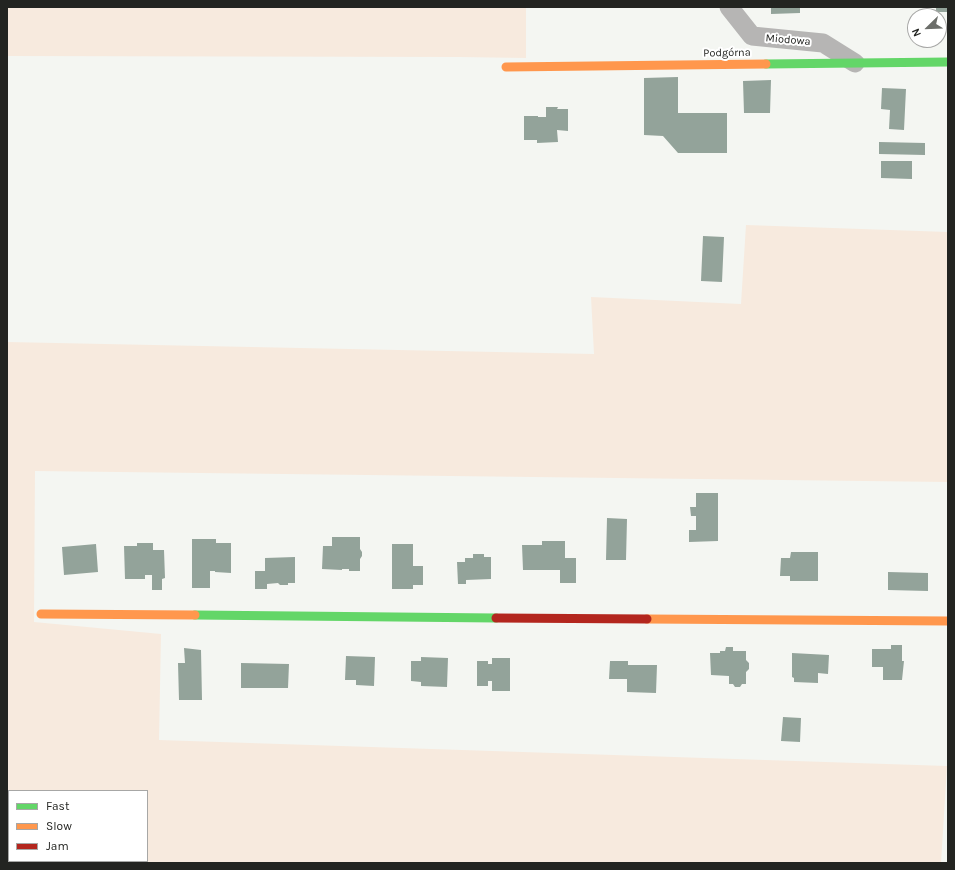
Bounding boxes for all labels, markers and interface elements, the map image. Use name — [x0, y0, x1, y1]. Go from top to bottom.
north arrow — [907, 8, 947, 48]
text: N — [909, 26, 924, 39]
street label: Miodowa — [765, 31, 811, 49]
street label: Podgórna — [703, 46, 751, 60]
legend — [8, 790, 148, 862]
text: Fast — [46, 799, 69, 813]
text: Slow — [46, 819, 72, 833]
text: Jam — [46, 839, 69, 853]

